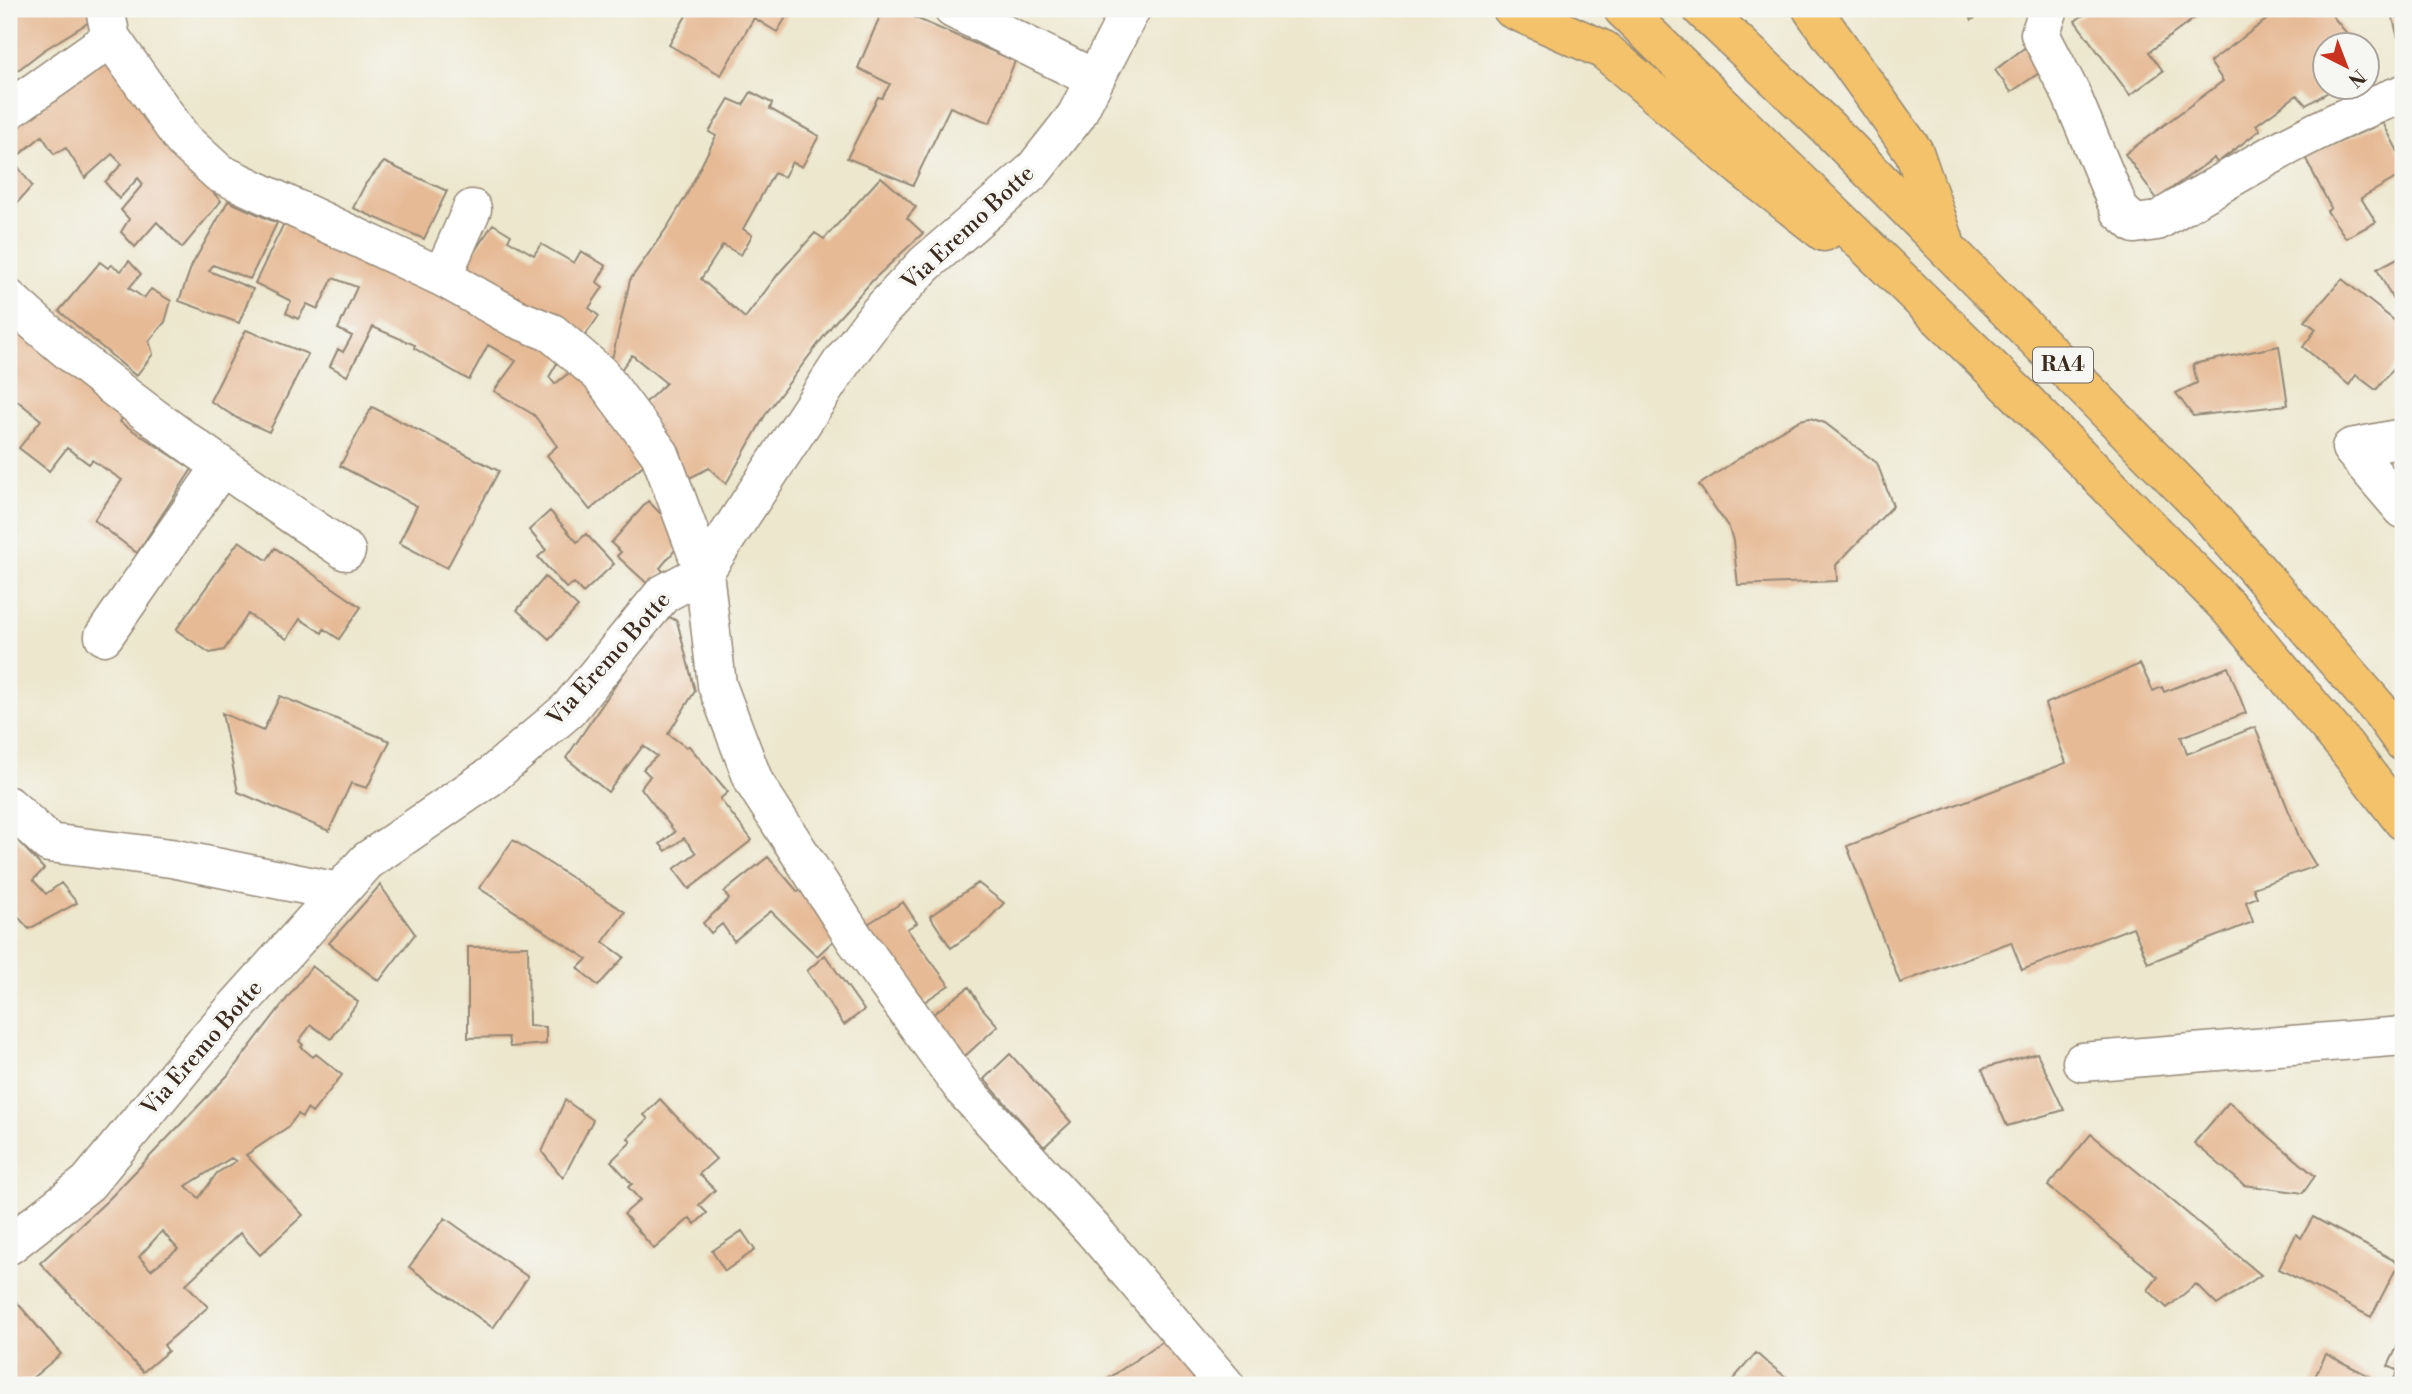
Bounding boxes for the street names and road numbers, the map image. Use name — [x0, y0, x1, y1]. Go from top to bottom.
street label: Via Eremo Botte — [895, 160, 1040, 297]
road number: RA4 — [2033, 348, 2093, 382]
street label: Via Eremo Botte — [541, 586, 677, 733]
street label: Via Eremo Botte — [135, 974, 269, 1122]

